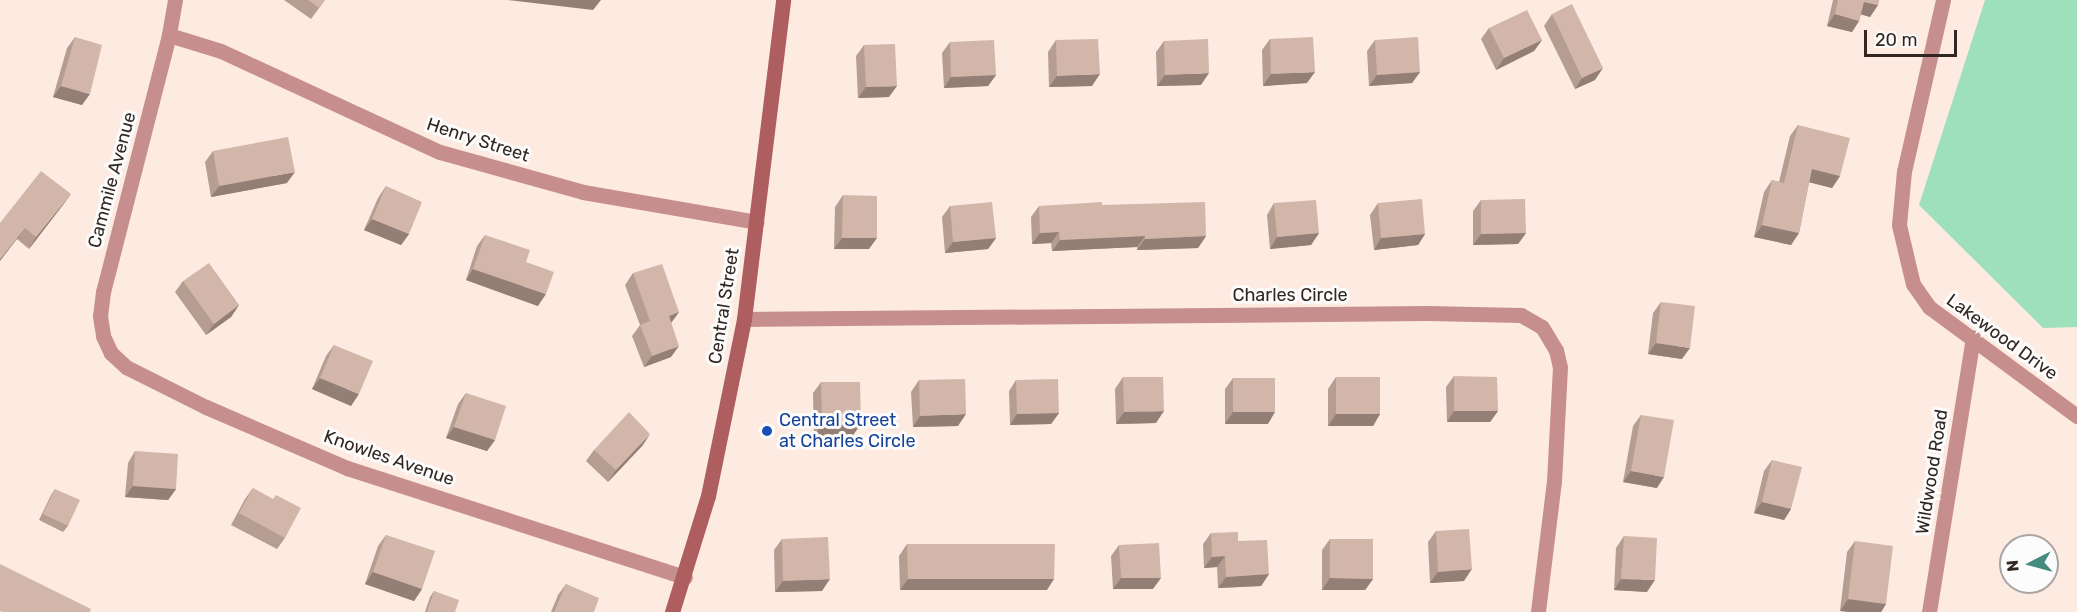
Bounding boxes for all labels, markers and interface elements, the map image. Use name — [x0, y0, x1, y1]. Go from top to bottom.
scale bar — [1867, 18, 1960, 56]
text: 20 m — [1875, 29, 1917, 51]
street label: Cammile Avenue — [83, 109, 141, 251]
street label: Henry Street — [424, 113, 532, 167]
street label: Central Street — [704, 246, 744, 366]
street label: Charles Circle — [1232, 284, 1348, 306]
street label: Lakewood Drive — [1942, 289, 2062, 385]
street label: Wildwood Road — [1911, 408, 1953, 536]
place label: Central Street at Charles Circle — [779, 410, 915, 452]
marker: Central Street at Charles Circle — [760, 424, 774, 438]
street label: Knowles Avenue — [321, 425, 457, 491]
north arrow — [1999, 534, 2059, 594]
text: N — [2003, 559, 2023, 572]

